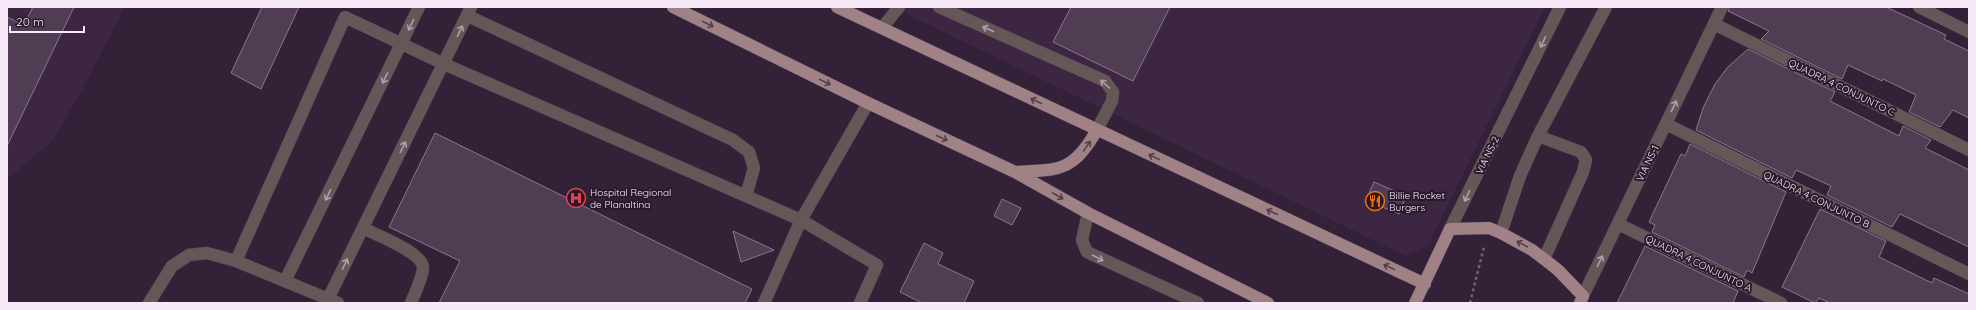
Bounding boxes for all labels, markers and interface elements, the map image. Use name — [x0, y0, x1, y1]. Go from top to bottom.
scale bar — [10, 8, 84, 34]
text: 20 m — [16, 14, 44, 29]
one-way arrow — [407, 19, 414, 31]
one-way arrow — [702, 21, 714, 28]
one-way arrow — [457, 25, 465, 37]
one-way arrow — [983, 25, 995, 32]
one-way arrow — [1539, 36, 1546, 48]
street label: QUADRA 4 CONJUNTO C — [1786, 56, 1897, 119]
one-way arrow — [381, 72, 388, 84]
one-way arrow — [819, 79, 831, 86]
one-way arrow — [1100, 79, 1111, 88]
one-way arrow — [1031, 97, 1043, 104]
one-way arrow — [1671, 100, 1678, 112]
street label: VIA NS-2 — [1473, 134, 1502, 176]
one-way arrow — [936, 135, 948, 142]
one-way arrow — [1083, 140, 1091, 151]
one-way arrow — [400, 141, 407, 153]
street label: VIA NS-1 — [1633, 143, 1662, 183]
one-way arrow — [1148, 153, 1160, 160]
street label: QUADRA 4 CONJUNTO B — [1761, 168, 1873, 231]
place label: Hospital Regional de Planaltina — [590, 186, 671, 211]
hospital icon: Hospital Regional de Planaltina — [565, 187, 587, 209]
one-way arrow — [323, 189, 331, 201]
place label: Billie Rocket Burgers — [1389, 189, 1445, 214]
restaurant icon: Billie Rocket Burgers — [1364, 190, 1386, 212]
one-way arrow — [1463, 190, 1470, 202]
one-way arrow — [1052, 193, 1064, 201]
one-way arrow — [1266, 208, 1278, 215]
street label: QUADRA 4 CONJUNTO A — [1644, 232, 1755, 295]
one-way arrow — [1516, 240, 1528, 248]
one-way arrow — [1092, 255, 1104, 262]
one-way arrow — [1597, 256, 1604, 268]
one-way arrow — [342, 258, 349, 270]
one-way arrow — [1384, 263, 1396, 270]

